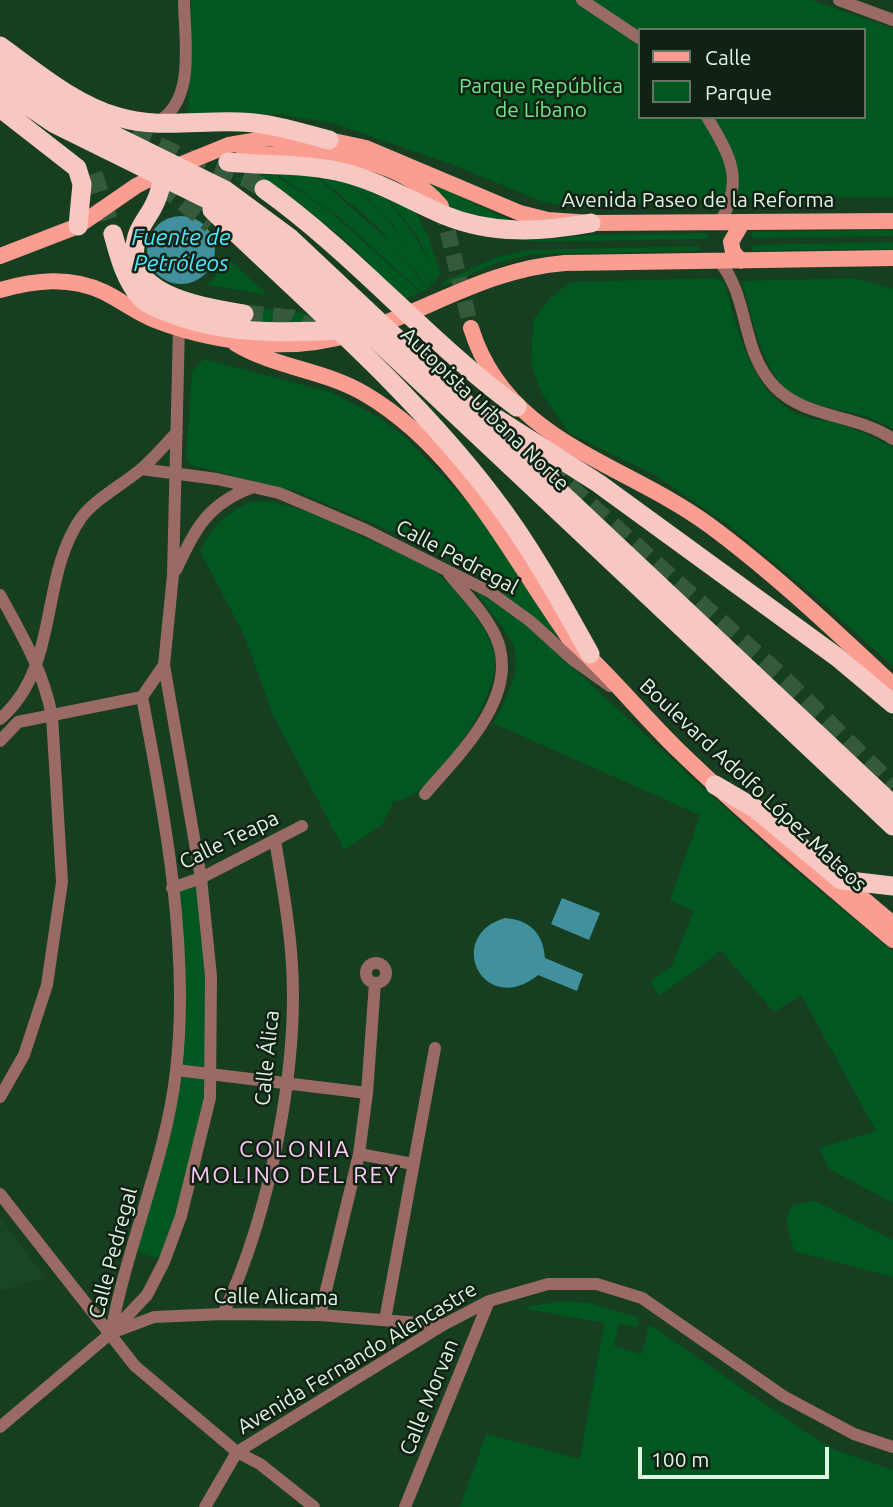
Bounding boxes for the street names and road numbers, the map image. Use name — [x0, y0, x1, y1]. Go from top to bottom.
street label: Avenida Paseo de la Reforma — [562, 187, 834, 213]
street label: Autopista Urbana Norte — [396, 322, 574, 496]
street label: Calle Pedregal — [391, 514, 523, 600]
street label: Boulevard Adolfo López Mateos — [634, 673, 872, 897]
street label: Calle Teapa — [175, 805, 283, 875]
street label: Calle Álica — [249, 1009, 285, 1107]
street label: Calle Pedregal — [83, 1185, 143, 1321]
street label: Avenida Fernando Alencastre — [233, 1276, 481, 1440]
street label: Calle Alicama — [213, 1283, 339, 1311]
street label: Calle Morvan — [394, 1335, 464, 1459]

